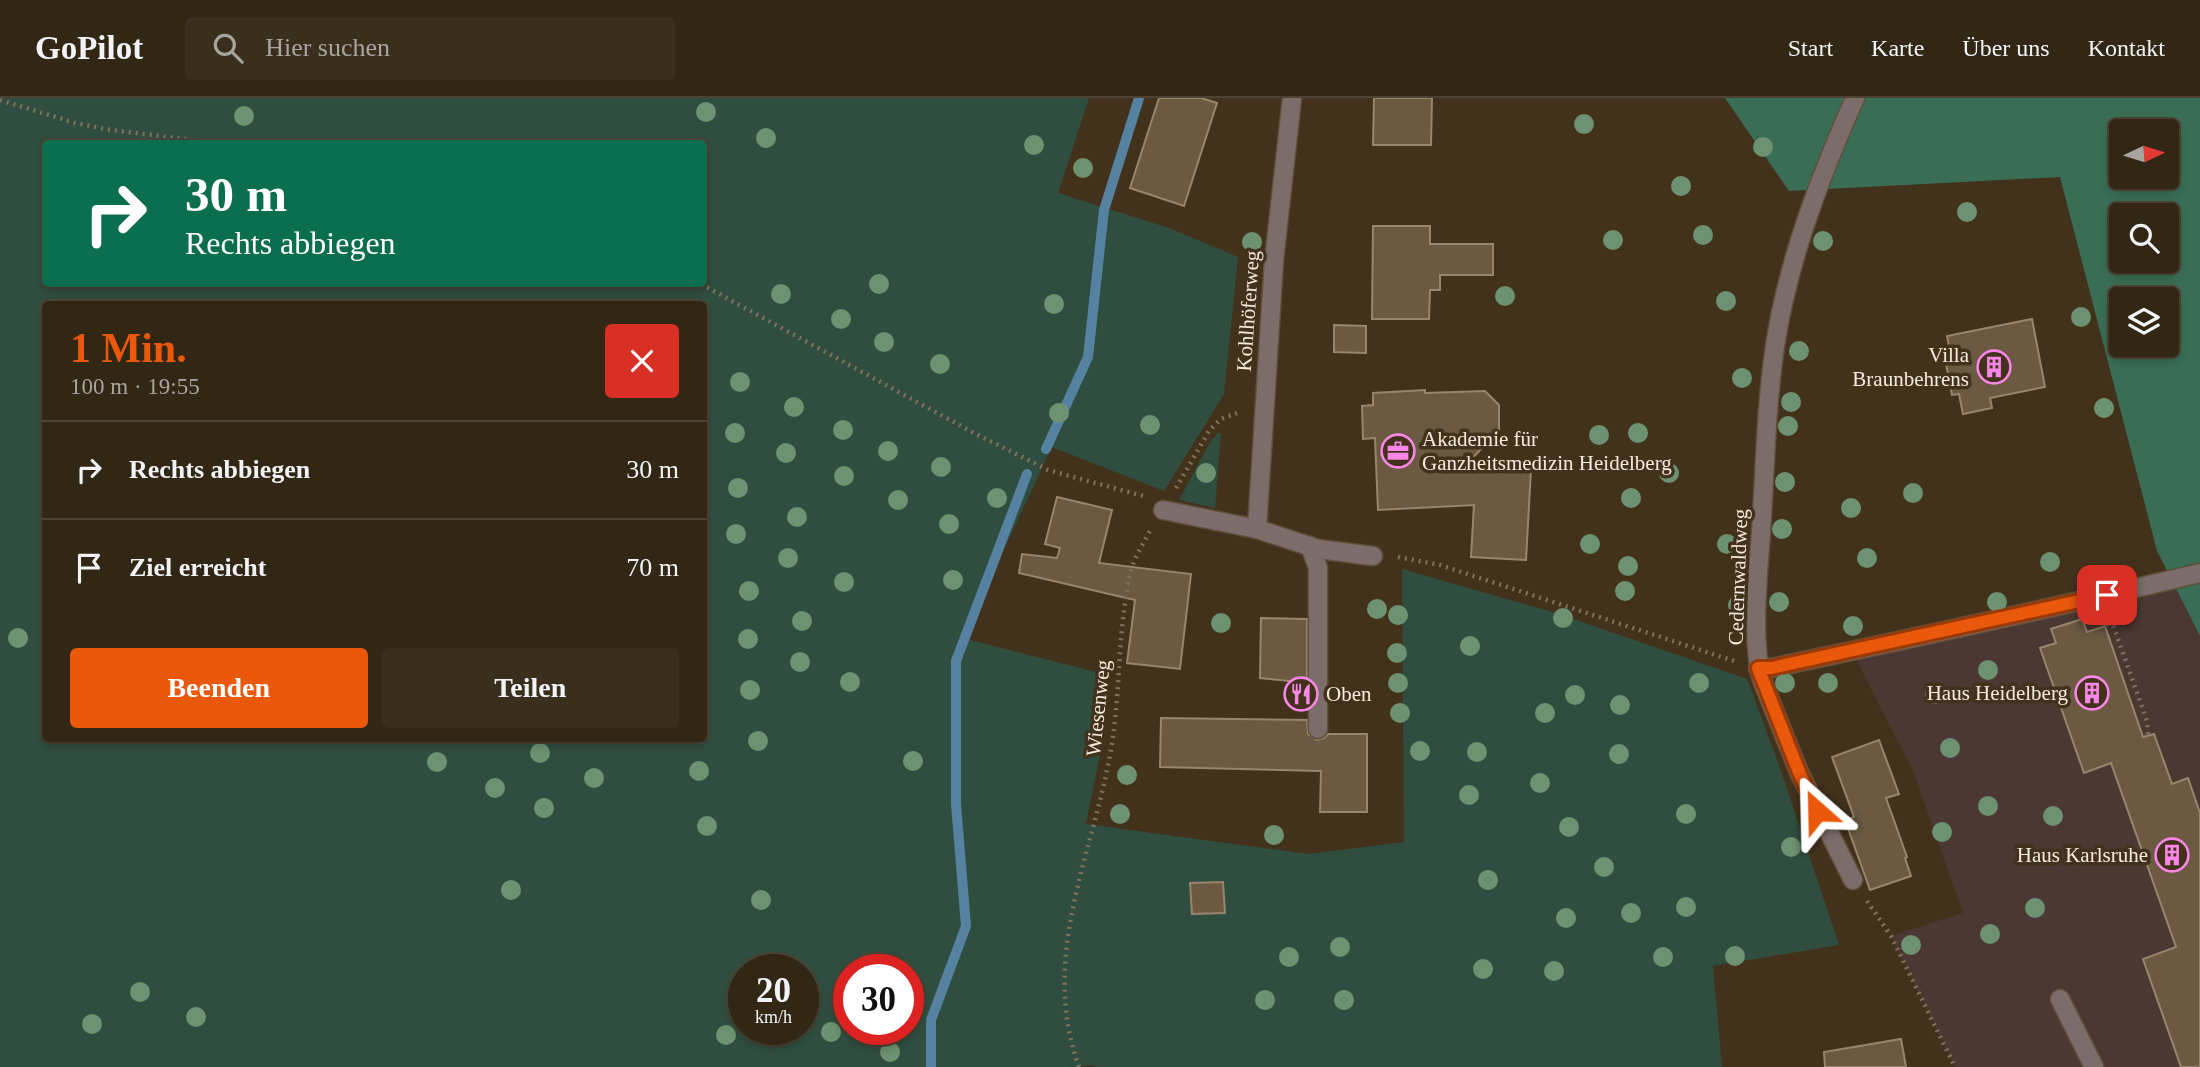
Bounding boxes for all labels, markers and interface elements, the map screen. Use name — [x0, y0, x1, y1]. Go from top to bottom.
search box — [185, 17, 675, 80]
icon: search — [209, 29, 247, 67]
text: GoPilot — [35, 30, 143, 66]
text: Hier suchen — [265, 33, 390, 62]
text: Start — [1788, 35, 1833, 61]
text: Karte — [1871, 35, 1924, 61]
text: Über uns — [1962, 35, 2050, 61]
text: Kontakt — [2088, 35, 2165, 61]
north arrow — [2109, 119, 2179, 189]
map controls — [2109, 119, 2179, 357]
text: 30 m — [185, 167, 287, 222]
icon: right — [70, 168, 161, 259]
button: search — [2109, 203, 2179, 273]
text: Rechts abbiegen — [185, 225, 396, 261]
street label: Kohlhöferweg — [1232, 249, 1264, 372]
button: layers — [2109, 287, 2179, 357]
button: close — [605, 324, 679, 398]
text: 1 Min. — [70, 325, 187, 371]
place label: Villa Braunbehrens — [1852, 343, 1970, 391]
building icon: Villa Braunbehrens — [1975, 348, 2013, 386]
text: 100 m · 19:55 — [70, 374, 200, 399]
place label: Akademie für Ganzheitsmedizin Heidelberg — [1422, 427, 1672, 475]
office icon: Akademie für Ganzheitsmedizin Heidelberg — [1379, 432, 1417, 470]
icon: right — [70, 451, 108, 489]
text: Rechts abbiegen — [129, 455, 310, 484]
text: 30 m — [626, 455, 679, 484]
street label: Cedernwaldweg — [1724, 508, 1752, 646]
icon: arrive — [70, 549, 108, 587]
text: Ziel erreicht — [129, 553, 266, 582]
text: 70 m — [626, 553, 679, 582]
pin — [2077, 565, 2137, 625]
icon: arrive — [2088, 576, 2126, 614]
button: Beenden — [70, 648, 368, 728]
button: Teilen — [382, 648, 679, 728]
street label: Wiesenweg — [1081, 658, 1115, 758]
building icon: Haus Heidelberg — [2073, 674, 2111, 712]
restaurant icon: Oben — [1282, 675, 1320, 713]
place label: Haus Heidelberg — [1927, 681, 2068, 705]
place label: Oben — [1326, 682, 1372, 706]
position arrow — [1780, 774, 1854, 848]
building icon: Haus Karlsruhe — [2153, 836, 2191, 874]
place label: Haus Karlsruhe — [2017, 843, 2148, 867]
speed limit sign: 30 — [833, 954, 924, 1045]
text: 20 — [756, 971, 791, 1010]
text: km/h — [755, 1007, 792, 1027]

